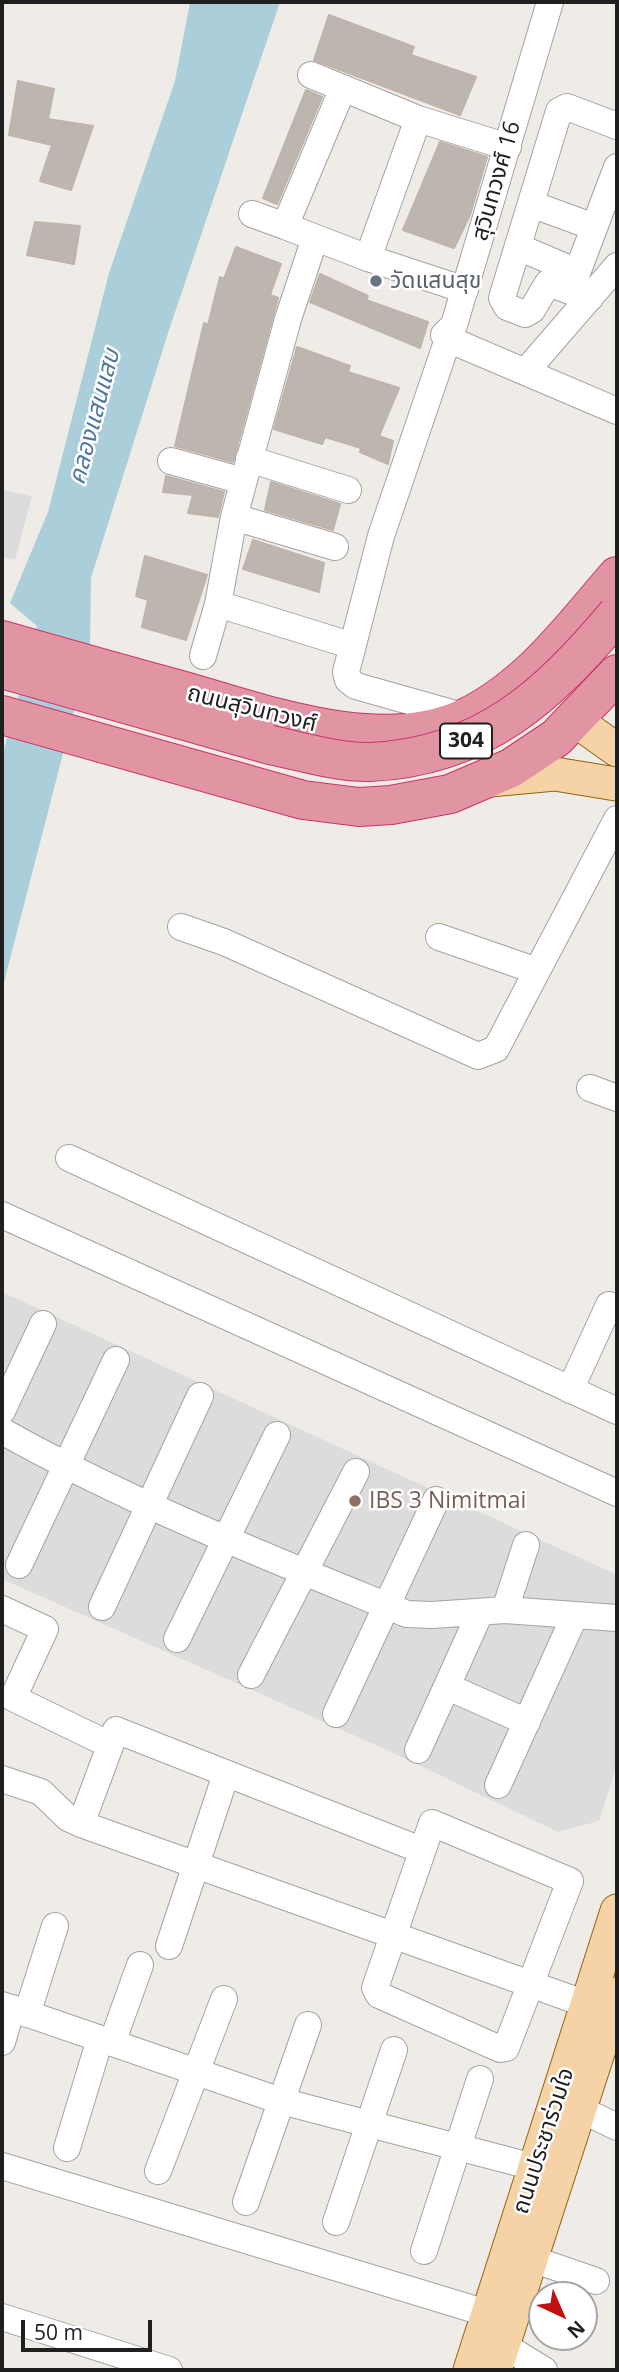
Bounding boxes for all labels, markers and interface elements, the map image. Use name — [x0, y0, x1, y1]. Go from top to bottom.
street label: สุวินทวงศ์ 16 — [467, 118, 527, 244]
place label: วัดแสนสุข — [390, 267, 481, 295]
marker: วัดแสนสุข — [368, 273, 384, 289]
water label: คลองแสนแสบ — [63, 346, 127, 488]
street label: ถนนสุวินทวงศ์ — [184, 680, 320, 738]
road number: 304 — [440, 724, 492, 758]
place label: IBS 3 Nimitmai — [369, 1487, 526, 1515]
marker: IBS 3 Nimitmai — [347, 1493, 363, 1509]
street label: ถนนประชาร่วมใจ — [507, 2065, 581, 2217]
north arrow — [528, 2281, 598, 2351]
scale bar — [24, 2306, 156, 2350]
text: N — [562, 2315, 591, 2344]
text: 50 m — [34, 2318, 83, 2346]

